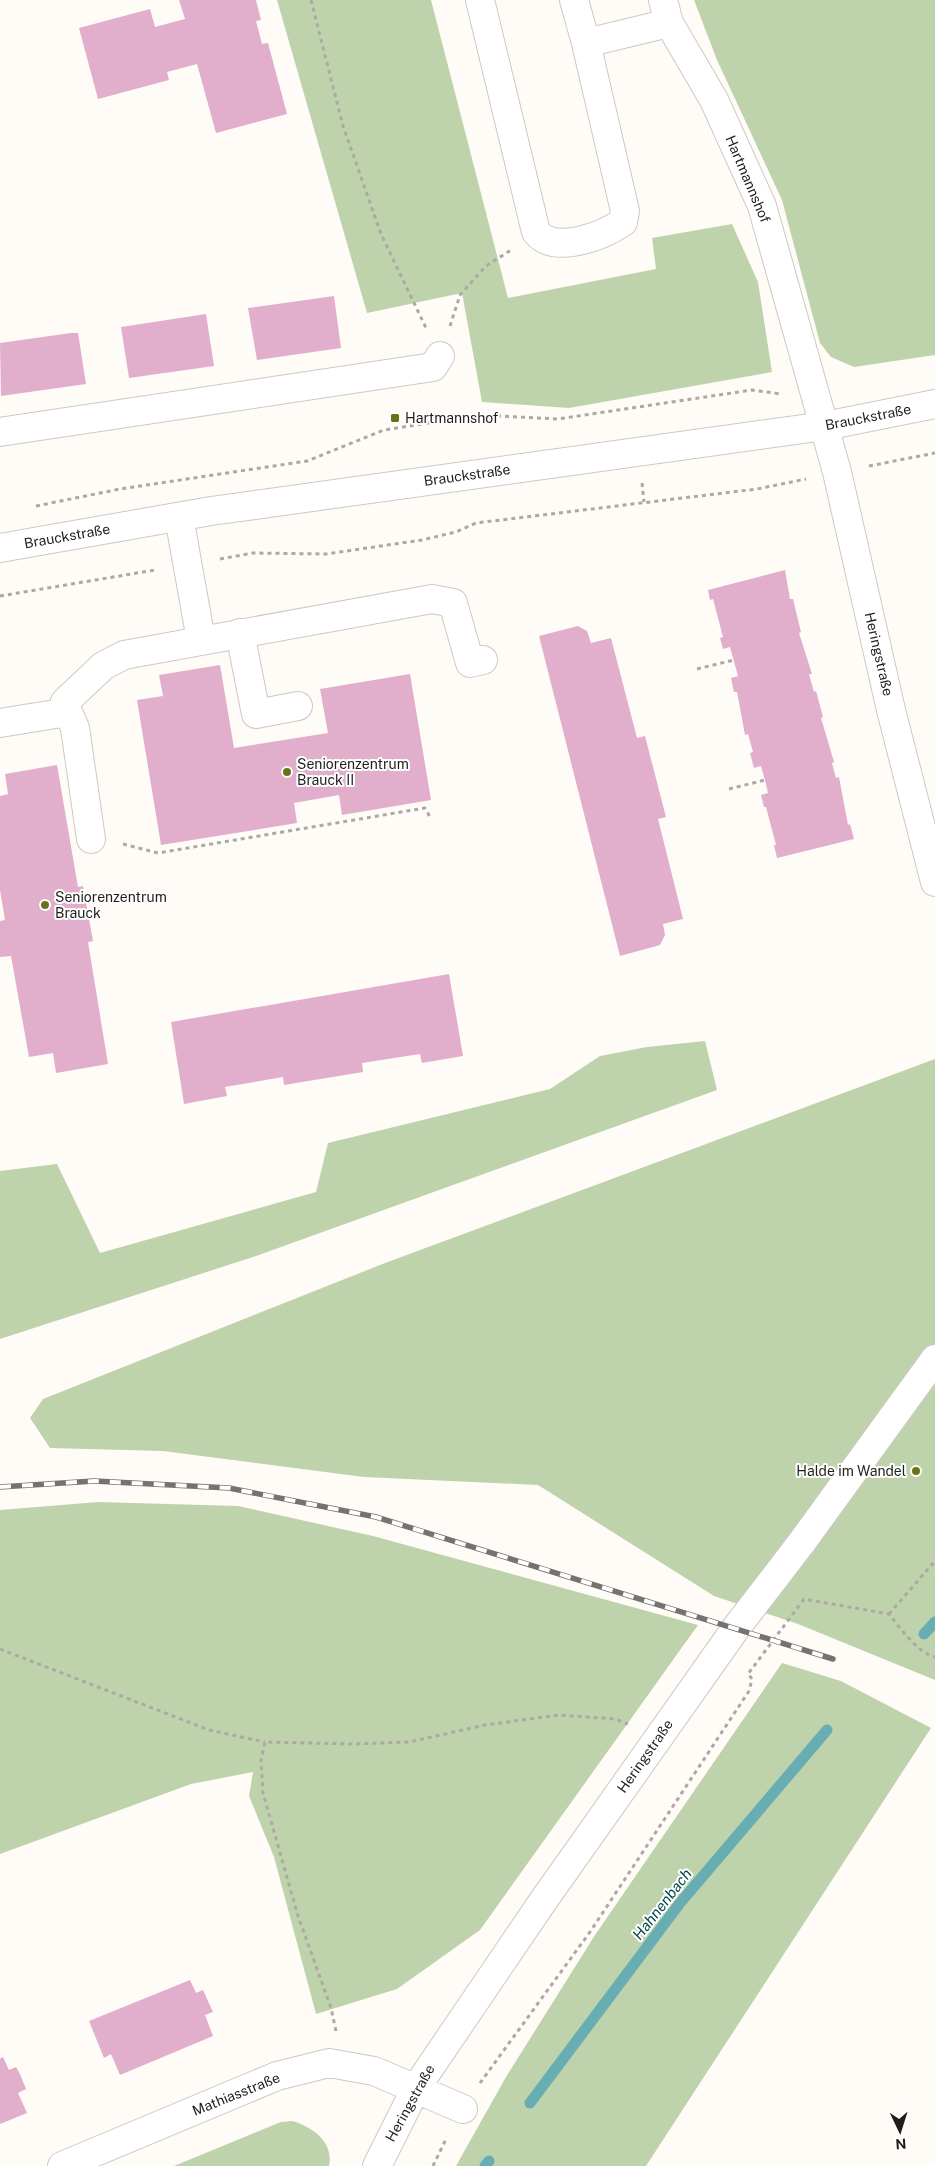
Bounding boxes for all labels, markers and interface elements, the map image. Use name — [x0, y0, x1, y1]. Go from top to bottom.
street label: Hartmannshof — [722, 133, 774, 226]
street label: Brauckstraße — [824, 401, 912, 433]
place label: Hartmannshof — [405, 410, 499, 426]
marker: Hartmannshof — [389, 412, 401, 424]
street label: Brauckstraße — [423, 461, 511, 489]
street label: Brauckstraße — [23, 521, 111, 551]
street label: Heringstraße — [862, 610, 896, 698]
place label: Seniorenzentrum Brauck II — [297, 756, 409, 788]
marker: Seniorenzentrum Brauck II — [281, 766, 293, 778]
place label: Seniorenzentrum Brauck — [55, 889, 167, 921]
marker: Seniorenzentrum Brauck — [39, 899, 51, 911]
place label: Halde im Wandel — [796, 1463, 906, 1479]
marker: Halde im Wandel — [910, 1465, 922, 1477]
street label: Heringstraße — [614, 1716, 676, 1796]
water label: Hahnenbach — [629, 1865, 695, 1943]
street label: Heringstraße — [382, 2062, 438, 2144]
street label: Mathiasstraße — [190, 2069, 282, 2119]
north arrow — [875, 2106, 925, 2156]
text: N — [895, 2136, 907, 2152]

